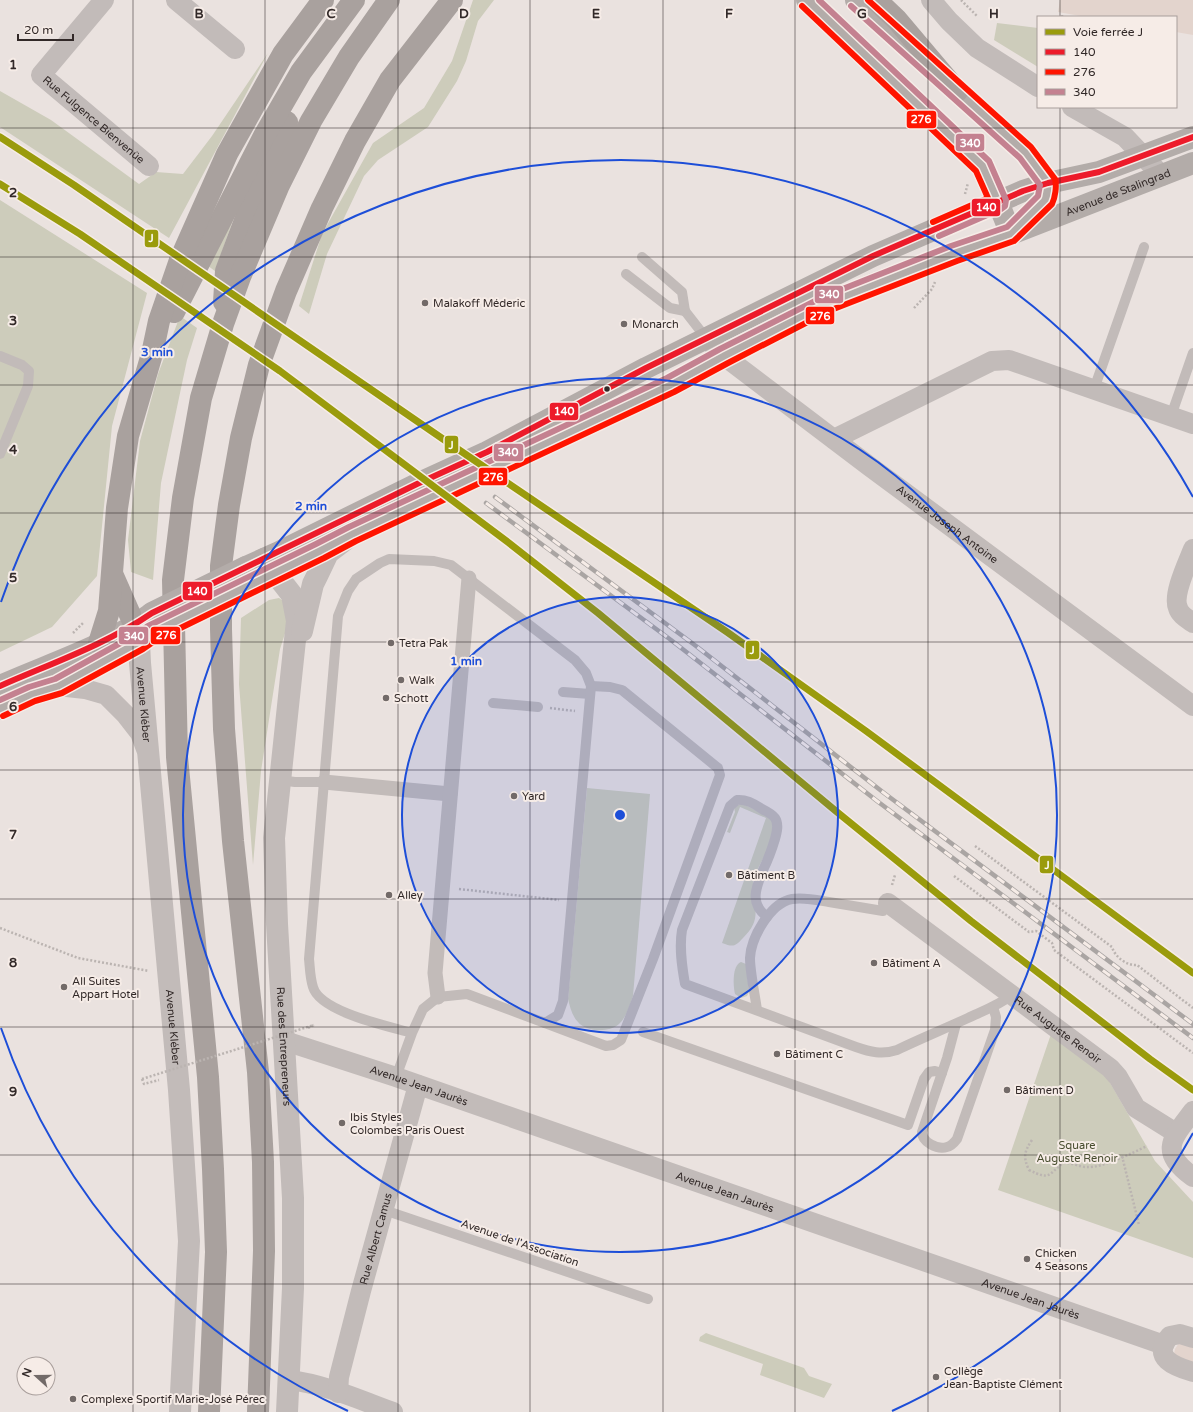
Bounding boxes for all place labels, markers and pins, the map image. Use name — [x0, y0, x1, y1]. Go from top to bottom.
place label: Malakoff Méderic — [433, 297, 525, 310]
marker: Malakoff Méderic — [420, 298, 430, 308]
place label: Monarch — [632, 318, 679, 331]
marker: Monarch — [619, 319, 629, 329]
unlabelled marker — [602, 384, 612, 394]
place label: Tetra Pak — [399, 637, 448, 650]
marker: Tetra Pak — [386, 638, 396, 648]
place label: Walk — [409, 674, 435, 687]
marker: Walk — [396, 675, 406, 685]
place label: Schott — [394, 692, 428, 705]
marker: Schott — [381, 693, 391, 703]
place label: Yard — [522, 790, 545, 803]
marker: Yard — [509, 791, 519, 801]
centre of rings — [613, 808, 627, 822]
place label: Bâtiment B — [737, 869, 796, 882]
marker: Bâtiment B — [724, 870, 734, 880]
place label: Alley — [397, 889, 423, 902]
marker: Alley — [384, 890, 394, 900]
place label: Bâtiment A — [882, 957, 941, 970]
marker: Bâtiment A — [869, 958, 879, 968]
place label: All Suites Appart Hotel — [72, 975, 139, 1001]
marker: All Suites Appart Hotel — [59, 982, 69, 992]
place label: Bâtiment C — [785, 1048, 844, 1061]
marker: Bâtiment C — [772, 1049, 782, 1059]
place label: Bâtiment D — [1015, 1084, 1074, 1097]
marker: Bâtiment D — [1002, 1085, 1012, 1095]
place label: Ibis Styles Colombes Paris Ouest — [350, 1111, 465, 1137]
marker: Ibis Styles Colombes Paris Ouest — [337, 1118, 347, 1128]
place label: Chicken 4 Seasons — [1035, 1247, 1088, 1273]
marker: Chicken 4 Seasons — [1022, 1254, 1032, 1264]
place label: Collège Jean-Baptiste Clément — [944, 1365, 1063, 1391]
marker: Collège Jean-Baptiste Clément — [931, 1372, 941, 1382]
place label: Complexe Sportif Marie-José Pérec — [81, 1393, 265, 1406]
marker: Complexe Sportif Marie-José Pérec — [68, 1394, 78, 1404]

